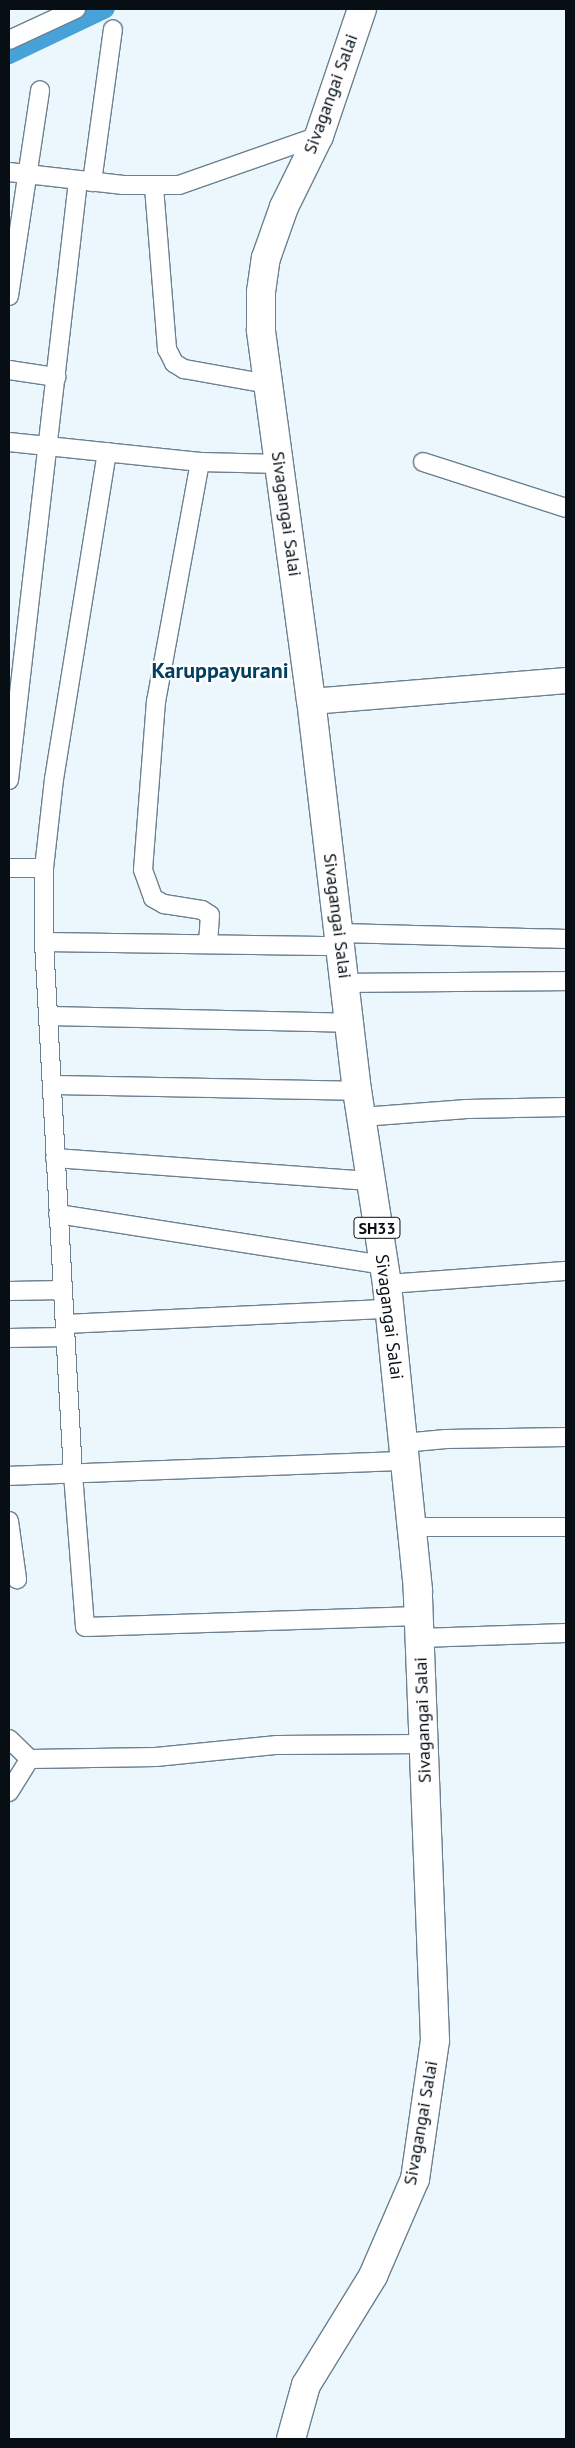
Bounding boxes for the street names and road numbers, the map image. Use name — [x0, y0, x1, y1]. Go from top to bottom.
street label: Sivagangai Salai — [299, 31, 363, 157]
street label: Sivagangai Salai — [267, 450, 305, 578]
street label: Sivagangai Salai — [319, 852, 355, 980]
road number: SH33 — [353, 1214, 401, 1242]
street label: Sivagangai Salai — [371, 1253, 407, 1381]
street label: Sivagangai Salai — [410, 1657, 436, 1783]
street label: Sivagangai Salai — [399, 2059, 443, 2187]

